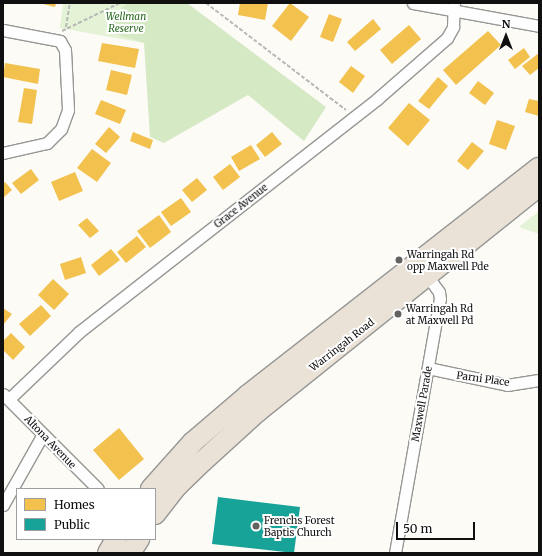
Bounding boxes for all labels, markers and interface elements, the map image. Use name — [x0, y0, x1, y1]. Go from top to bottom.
park label: Wellman Reserve — [106, 10, 146, 34]
north arrow — [486, 16, 526, 56]
text: N — [502, 17, 510, 31]
street label: Grace Avenue — [212, 181, 270, 231]
place label: Warringah Rd opp Maxwell Pde — [407, 248, 489, 272]
marker: Warringah Rd opp Maxwell Pde — [394, 255, 404, 265]
place label: Warringah Rd at Maxwell Pd — [406, 302, 473, 326]
marker: Warringah Rd at Maxwell Pd — [393, 309, 403, 319]
street label: Warringah Road — [307, 316, 377, 374]
street label: Maxwell Parade — [409, 365, 435, 443]
street label: Parni Place — [456, 369, 510, 389]
street label: Altona Avenue — [22, 413, 78, 471]
legend — [16, 488, 156, 540]
text: Homes — [54, 497, 95, 512]
place label: Frenchs Forest Baptis Church — [264, 514, 335, 538]
scale bar — [398, 514, 477, 540]
text: Public — [54, 517, 90, 532]
marker: Frenchs Forest Baptis Church — [251, 521, 261, 531]
text: 50 m — [403, 521, 432, 536]

